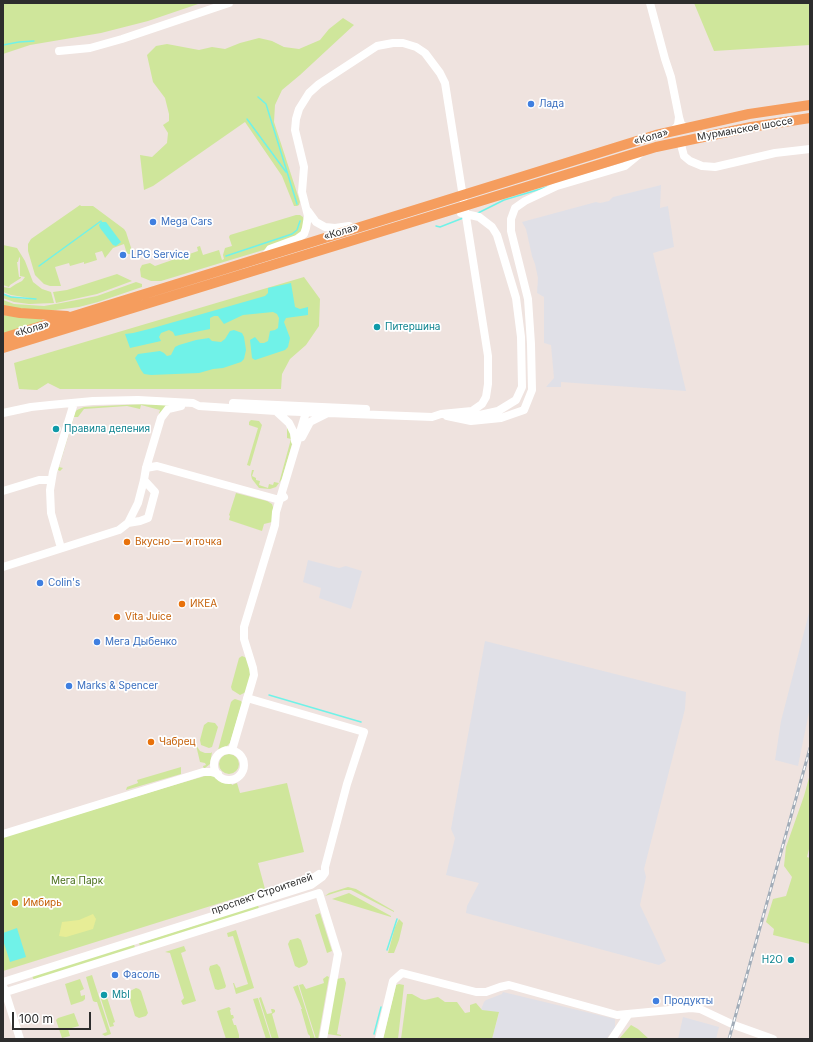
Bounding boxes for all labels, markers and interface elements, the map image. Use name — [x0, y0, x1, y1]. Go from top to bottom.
place label: Лада — [539, 98, 564, 110]
marker: Лада — [526, 99, 536, 109]
street label: Мурманское шоссе — [696, 115, 794, 143]
street label: «Кола» — [632, 126, 670, 148]
place label: Mega Cars — [161, 216, 212, 228]
marker: Mega Cars — [148, 217, 158, 227]
street label: «Кола» — [322, 221, 360, 243]
place label: LPG Service — [131, 249, 189, 261]
marker: LPG Service — [118, 250, 128, 260]
street label: «Кола» — [13, 318, 51, 340]
place label: Питершина — [385, 321, 440, 333]
marker: Питершина — [372, 322, 382, 332]
place label: Правила деления — [64, 423, 150, 435]
marker: Правила деления — [51, 424, 61, 434]
place label: Вкусно — и точка — [135, 536, 222, 548]
marker: Вкусно — и точка — [122, 537, 132, 547]
place label: Colin's — [48, 577, 80, 589]
marker: Colin's — [35, 578, 45, 588]
place label: ИКЕА — [190, 598, 217, 610]
marker: ИКЕА — [177, 599, 187, 609]
place label: Vita Juice — [125, 611, 172, 623]
marker: Vita Juice — [112, 612, 122, 622]
place label: Мега Дыбенко — [105, 636, 177, 648]
marker: Мега Дыбенко — [92, 637, 102, 647]
place label: Marks & Spencer — [77, 680, 158, 692]
marker: Marks & Spencer — [64, 681, 74, 691]
place label: Чабрец — [159, 736, 195, 748]
marker: Чабрец — [146, 737, 156, 747]
street label: проспект Строителей — [210, 871, 314, 917]
park label: Мега Парк — [51, 875, 103, 887]
place label: Имбирь — [23, 897, 62, 909]
marker: Имбирь — [10, 898, 20, 908]
place label: H2O — [762, 954, 783, 966]
marker: H2O — [786, 955, 796, 965]
place label: Фасоль — [123, 969, 160, 981]
marker: Фасоль — [110, 970, 120, 980]
place label: Mbl — [112, 989, 130, 1001]
marker: Mbl — [99, 990, 109, 1000]
place label: Продукты — [664, 995, 713, 1007]
marker: Продукты — [651, 996, 661, 1006]
scale bar — [14, 1004, 93, 1030]
text: 100 m — [19, 1011, 53, 1026]

